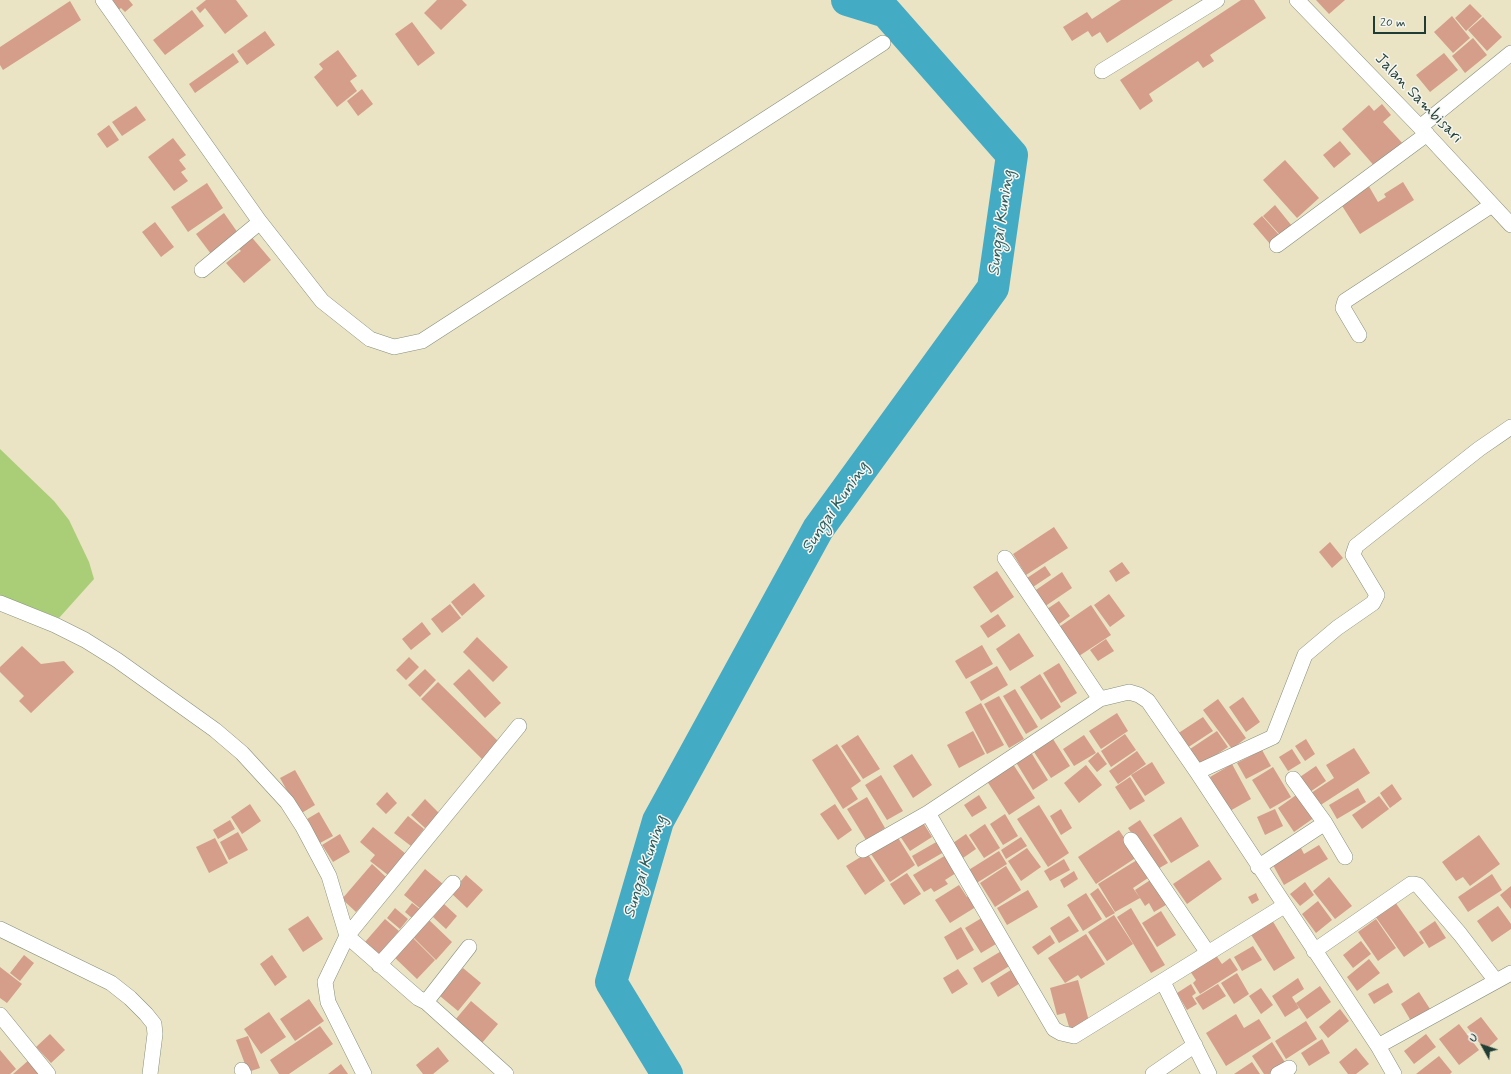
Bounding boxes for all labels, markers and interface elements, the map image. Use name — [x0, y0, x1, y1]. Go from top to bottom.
scale bar — [1375, 8, 1428, 34]
text: 20 m — [1380, 15, 1406, 31]
street label: Jalan Sambisari — [1370, 50, 1466, 148]
water label: Sungai Kuning — [985, 169, 1019, 277]
water label: Sungai Kuning — [798, 458, 874, 558]
water label: Sungai Kuning — [620, 813, 672, 921]
north arrow — [1463, 1026, 1503, 1066]
text: U — [1466, 1031, 1481, 1046]

